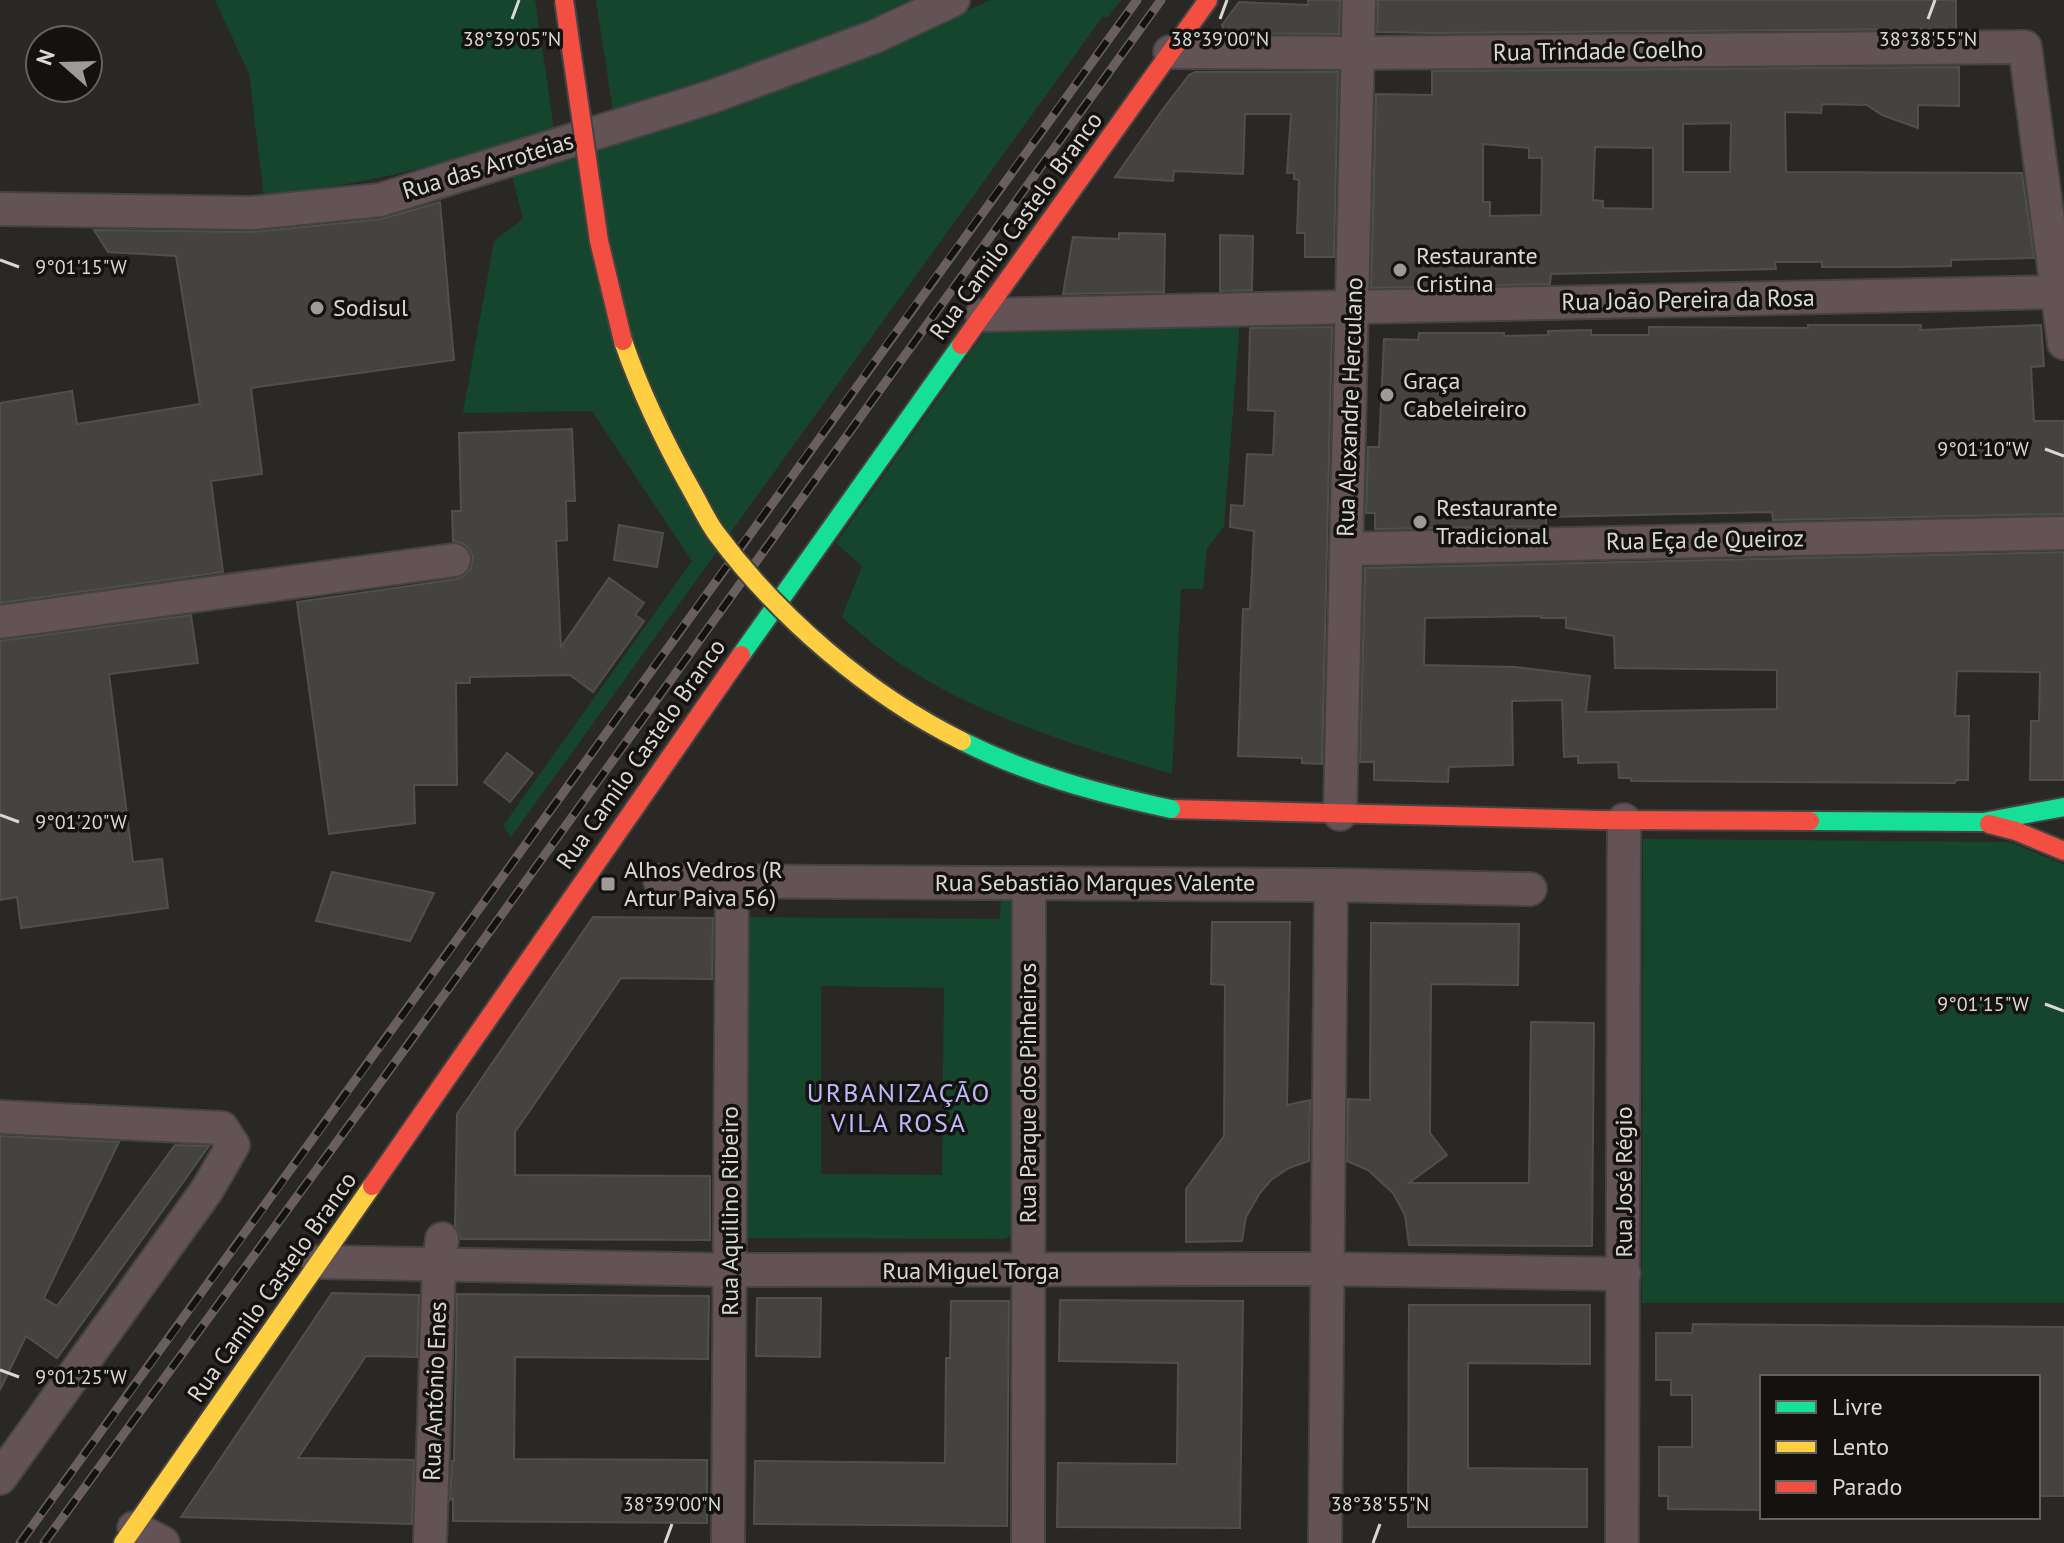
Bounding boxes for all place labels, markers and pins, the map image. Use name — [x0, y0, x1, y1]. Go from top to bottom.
place label: Restaurante Cristina — [1416, 240, 1538, 299]
marker: Restaurante Cristina — [1391, 261, 1409, 279]
place label: Sodisul — [333, 292, 408, 323]
marker: Sodisul — [308, 299, 326, 317]
place label: Graça Cabeleireiro — [1403, 365, 1527, 424]
marker: Graça Cabeleireiro — [1378, 386, 1396, 404]
place label: Restaurante Tradicional — [1436, 492, 1558, 551]
marker: Restaurante Tradicional — [1411, 513, 1429, 531]
place label: Alhos Vedros (R Artur Paiva 56) — [624, 854, 783, 913]
marker: Alhos Vedros (R Artur Paiva 56) — [599, 875, 617, 893]

